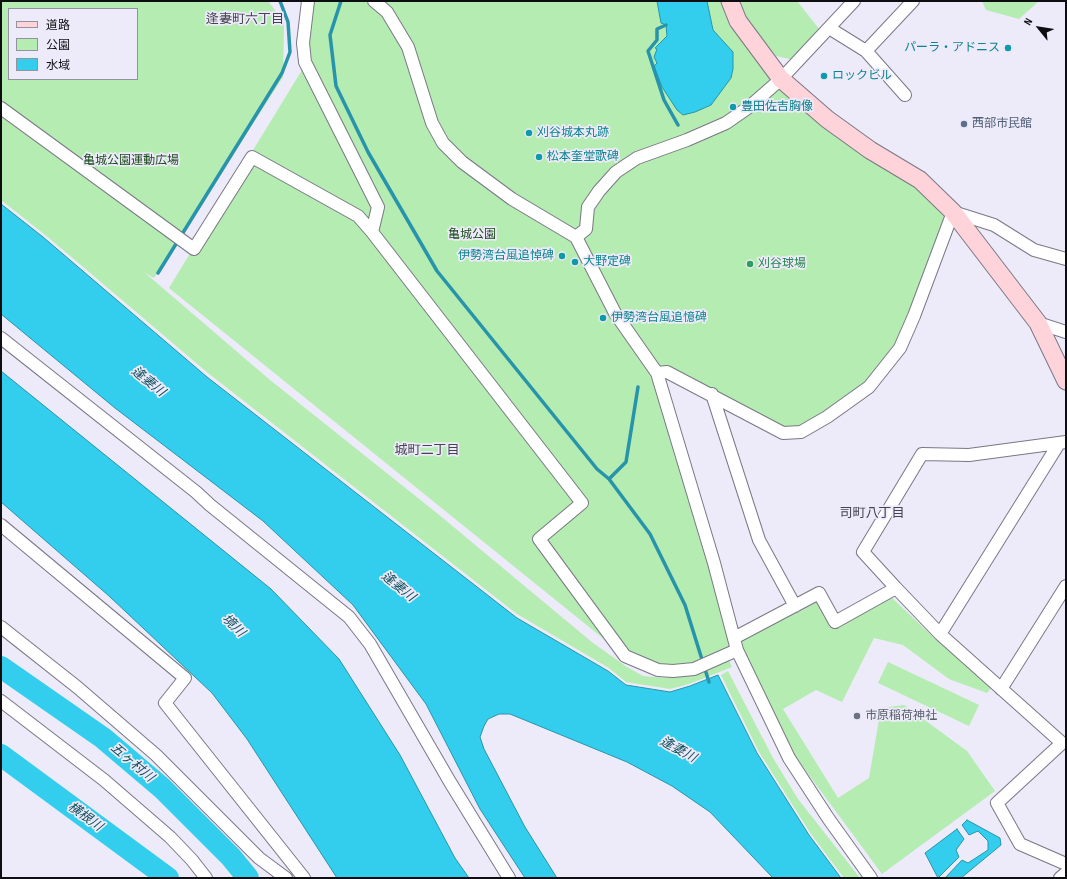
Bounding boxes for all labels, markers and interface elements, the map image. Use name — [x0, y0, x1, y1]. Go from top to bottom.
legend — [8, 8, 138, 80]
north arrow — [1019, 8, 1059, 48]
district label: 逢妻町六丁目 — [206, 12, 284, 28]
text: N — [1021, 16, 1035, 28]
text: 道路 — [46, 18, 70, 33]
text: 公園 — [46, 38, 70, 53]
place label: パーラ・アドニス — [904, 41, 1000, 55]
marker: パーラ・アドニス — [1003, 43, 1013, 53]
text: 水域 — [46, 58, 70, 73]
place label: ロックビル — [832, 69, 892, 83]
marker: ロックビル — [819, 71, 829, 81]
place label: 豊田佐吉胸像 — [741, 100, 813, 114]
marker: 豊田佐吉胸像 — [728, 102, 738, 112]
place label: 西部市民館 — [972, 117, 1032, 131]
marker: 西部市民館 — [959, 119, 969, 129]
place label: 刈谷城本丸跡 — [537, 126, 609, 140]
marker: 刈谷城本丸跡 — [524, 128, 534, 138]
place label: 松本奎堂歌碑 — [547, 150, 619, 164]
marker: 松本奎堂歌碑 — [534, 152, 544, 162]
park label: 亀城公園運動広場 — [83, 154, 179, 168]
park label: 亀城公園 — [448, 228, 496, 242]
place label: 伊勢湾台風追悼碑 — [458, 249, 554, 263]
marker: 伊勢湾台風追悼碑 — [557, 251, 567, 261]
place label: 大野定碑 — [583, 255, 631, 269]
marker: 大野定碑 — [570, 257, 580, 267]
place label: 刈谷球場 — [758, 257, 806, 271]
marker: 刈谷球場 — [745, 259, 755, 269]
place label: 伊勢湾台風追憶碑 — [611, 311, 707, 325]
marker: 伊勢湾台風追憶碑 — [598, 313, 608, 323]
water label: 逢妻川 — [128, 364, 168, 400]
district label: 城町二丁目 — [395, 443, 459, 459]
district label: 司町八丁目 — [840, 506, 904, 522]
water label: 逢妻川 — [378, 569, 418, 605]
water label: 境川 — [218, 611, 248, 641]
place label: 市原稲荷神社 — [865, 709, 937, 723]
marker: 市原稲荷神社 — [852, 711, 862, 721]
water label: 逢妻川 — [657, 734, 699, 766]
water label: 五ヶ村川 — [107, 740, 157, 786]
water label: 横根川 — [65, 799, 105, 835]

